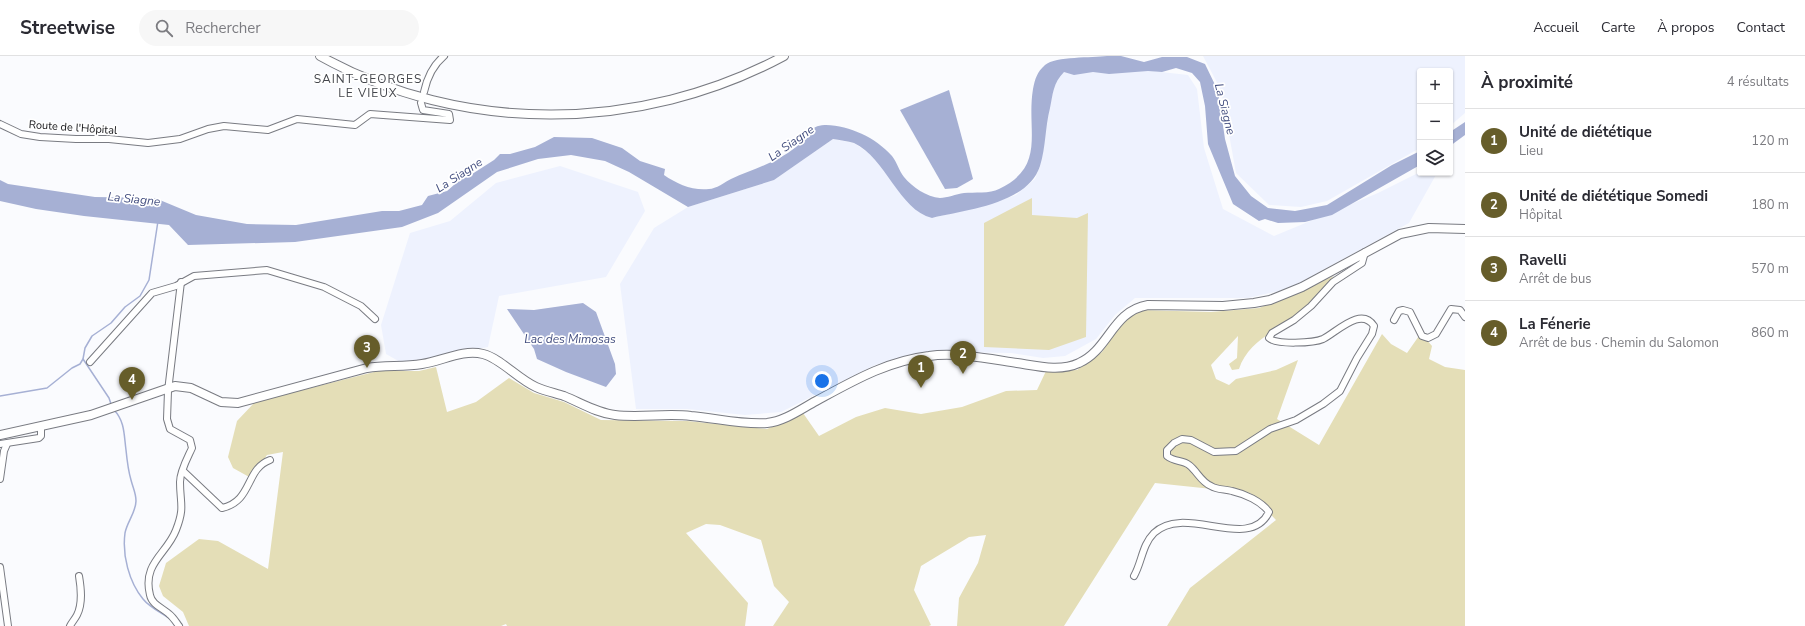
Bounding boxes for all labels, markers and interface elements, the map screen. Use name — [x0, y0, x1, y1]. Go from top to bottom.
search box — [139, 10, 419, 46]
text: Streetwise — [20, 15, 115, 41]
icon: search — [153, 17, 175, 39]
text: Rechercher — [185, 18, 261, 38]
text: Accueil — [1533, 18, 1579, 37]
text: Carte — [1601, 18, 1635, 37]
text: À propos — [1657, 18, 1715, 37]
text: Contact — [1737, 18, 1785, 37]
map controls — [1417, 68, 1453, 176]
button: + — [1417, 68, 1453, 104]
district label: SAINT-GEORGES LE VIEUX — [314, 71, 422, 101]
text: À proximité — [1481, 71, 1573, 94]
text: 4 résultats — [1727, 73, 1789, 91]
water label: La Siagne — [1211, 81, 1239, 137]
button: − — [1417, 104, 1453, 140]
street label: Route de l'Hôpital — [28, 117, 118, 138]
water label: La Siagne — [765, 121, 818, 165]
text: Unité de diététique — [1519, 122, 1652, 142]
text: 1 — [1490, 132, 1498, 150]
text: 120 m — [1751, 132, 1789, 150]
button: layers — [1417, 140, 1453, 176]
text: Lieu — [1519, 142, 1543, 160]
water label: La Siagne — [433, 154, 486, 196]
text: Unité de diététique Somedi — [1519, 186, 1708, 206]
water label: La Siagne — [107, 188, 162, 210]
text: 2 — [1490, 196, 1498, 214]
text: 180 m — [1751, 196, 1789, 214]
text: Hôpital — [1519, 206, 1562, 224]
text: Ravelli — [1519, 250, 1567, 270]
text: 3 — [1490, 260, 1498, 278]
text: 570 m — [1751, 260, 1789, 278]
text: Arrêt de bus — [1519, 270, 1591, 288]
text: La Fénerie — [1519, 314, 1591, 334]
text: 4 — [1490, 324, 1498, 342]
text: 860 m — [1751, 324, 1789, 342]
water label: Lac des Mimosas — [524, 331, 616, 347]
text: Arrêt de bus · Chemin du Salomon — [1519, 334, 1719, 352]
pin: 3 — [354, 335, 380, 368]
pin: 2 — [950, 341, 976, 374]
pin: 1 — [908, 355, 934, 388]
pin: 4 — [119, 367, 145, 400]
your location — [812, 371, 832, 391]

